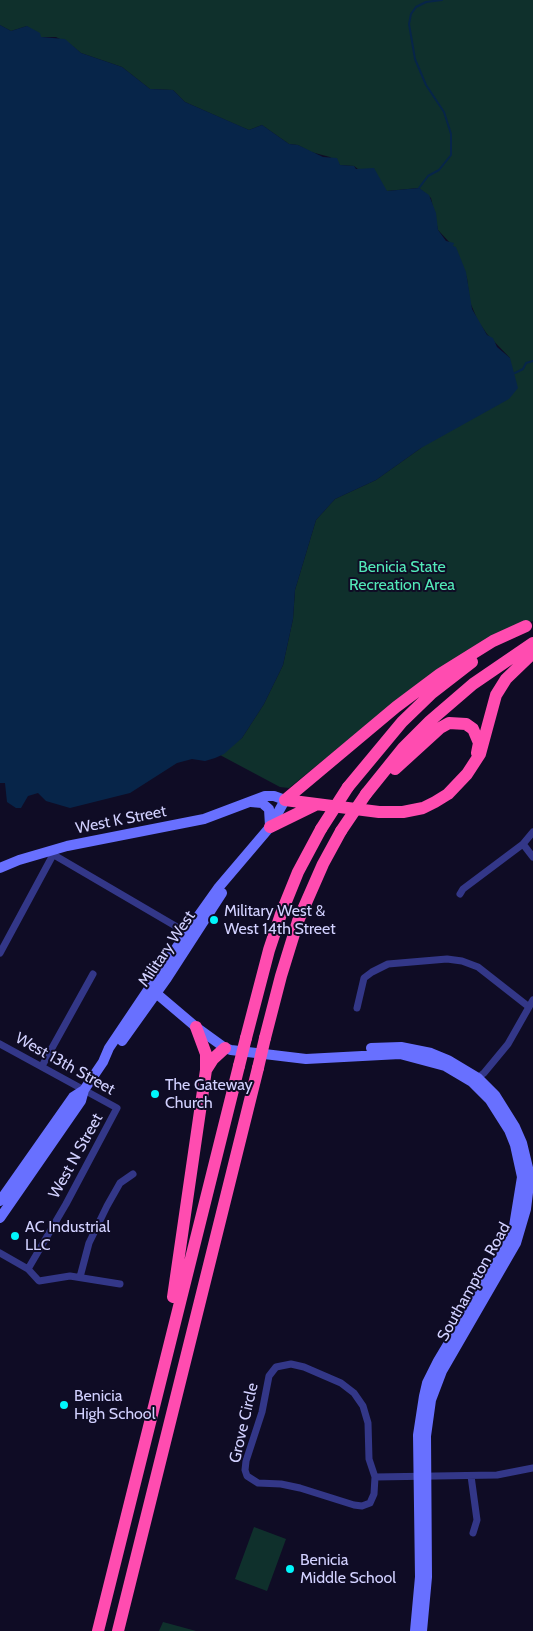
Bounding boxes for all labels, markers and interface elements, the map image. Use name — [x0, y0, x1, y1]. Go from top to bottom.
park label: Benicia State Recreation Area — [349, 557, 455, 595]
street label: West K Street — [74, 802, 168, 838]
place label: Military West & West 14th Street — [224, 901, 336, 939]
street label: Military West — [134, 907, 200, 991]
marker: Military West & West 14th Street — [208, 914, 220, 926]
street label: West 13th Street — [12, 1029, 118, 1099]
place label: The Gateway Church — [165, 1075, 253, 1113]
marker: The Gateway Church — [149, 1088, 161, 1100]
street label: West N Street — [45, 1110, 107, 1202]
place label: AC Industrial LLC — [25, 1217, 110, 1255]
street label: Southampton Road — [433, 1219, 515, 1345]
marker: AC Industrial LLC — [9, 1230, 21, 1242]
street label: Grove Circle — [225, 1381, 263, 1465]
place label: Benicia High School — [74, 1386, 155, 1424]
marker: Benicia High School — [58, 1399, 70, 1411]
place label: Benicia Middle School — [300, 1550, 396, 1588]
marker: Benicia Middle School — [284, 1563, 296, 1575]

